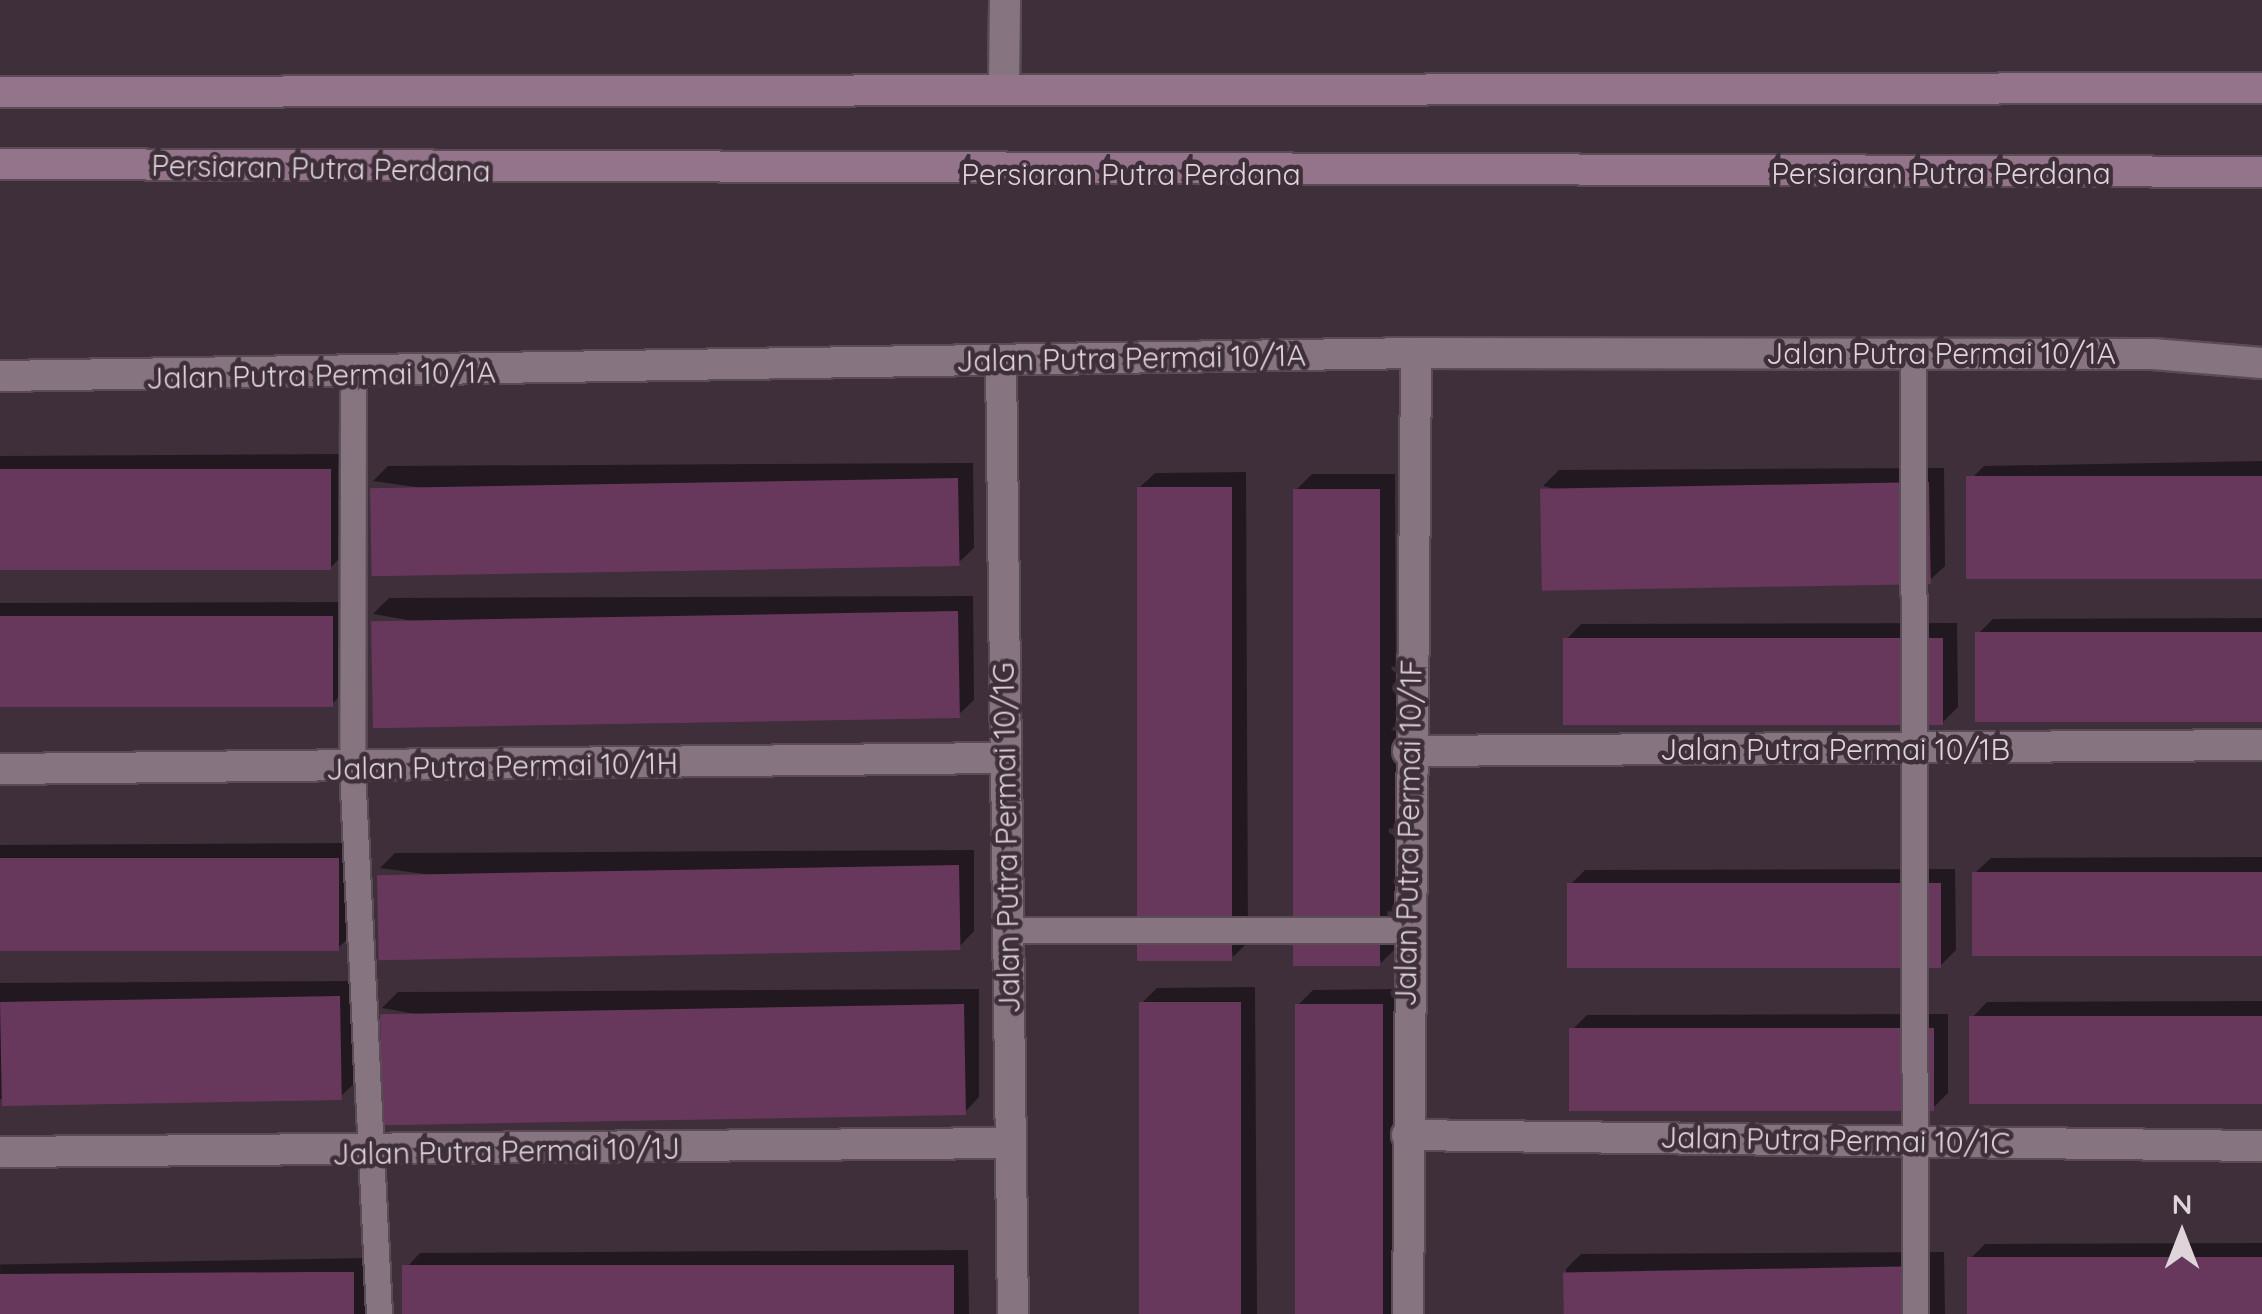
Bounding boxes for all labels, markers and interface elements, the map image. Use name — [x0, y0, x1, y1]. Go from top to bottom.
street label: Persiaran Putra Perdana — [151, 147, 491, 189]
street label: Persiaran Putra Perdana — [1771, 155, 2111, 191]
street label: Persiaran Putra Perdana — [961, 156, 1301, 192]
street label: Jalan Putra Permai 10/1A — [1766, 335, 2116, 371]
street label: Jalan Putra Permai 10/1A — [956, 337, 1306, 379]
street label: Jalan Putra Permai 10/1A — [146, 354, 496, 396]
street label: Jalan Putra Permai 10/1F — [1387, 659, 1429, 1007]
street label: Jalan Putra Permai 10/1G — [985, 662, 1027, 1014]
street label: Jalan Putra Permai 10/1B — [1660, 731, 2010, 767]
street label: Jalan Putra Permai 10/1H — [326, 745, 678, 787]
street label: Jalan Putra Permai 10/1C — [1660, 1119, 2010, 1161]
street label: Jalan Putra Permai 10/1J — [332, 1130, 680, 1172]
north arrow — [2132, 1184, 2232, 1284]
text: N — [2172, 1186, 2192, 1221]

